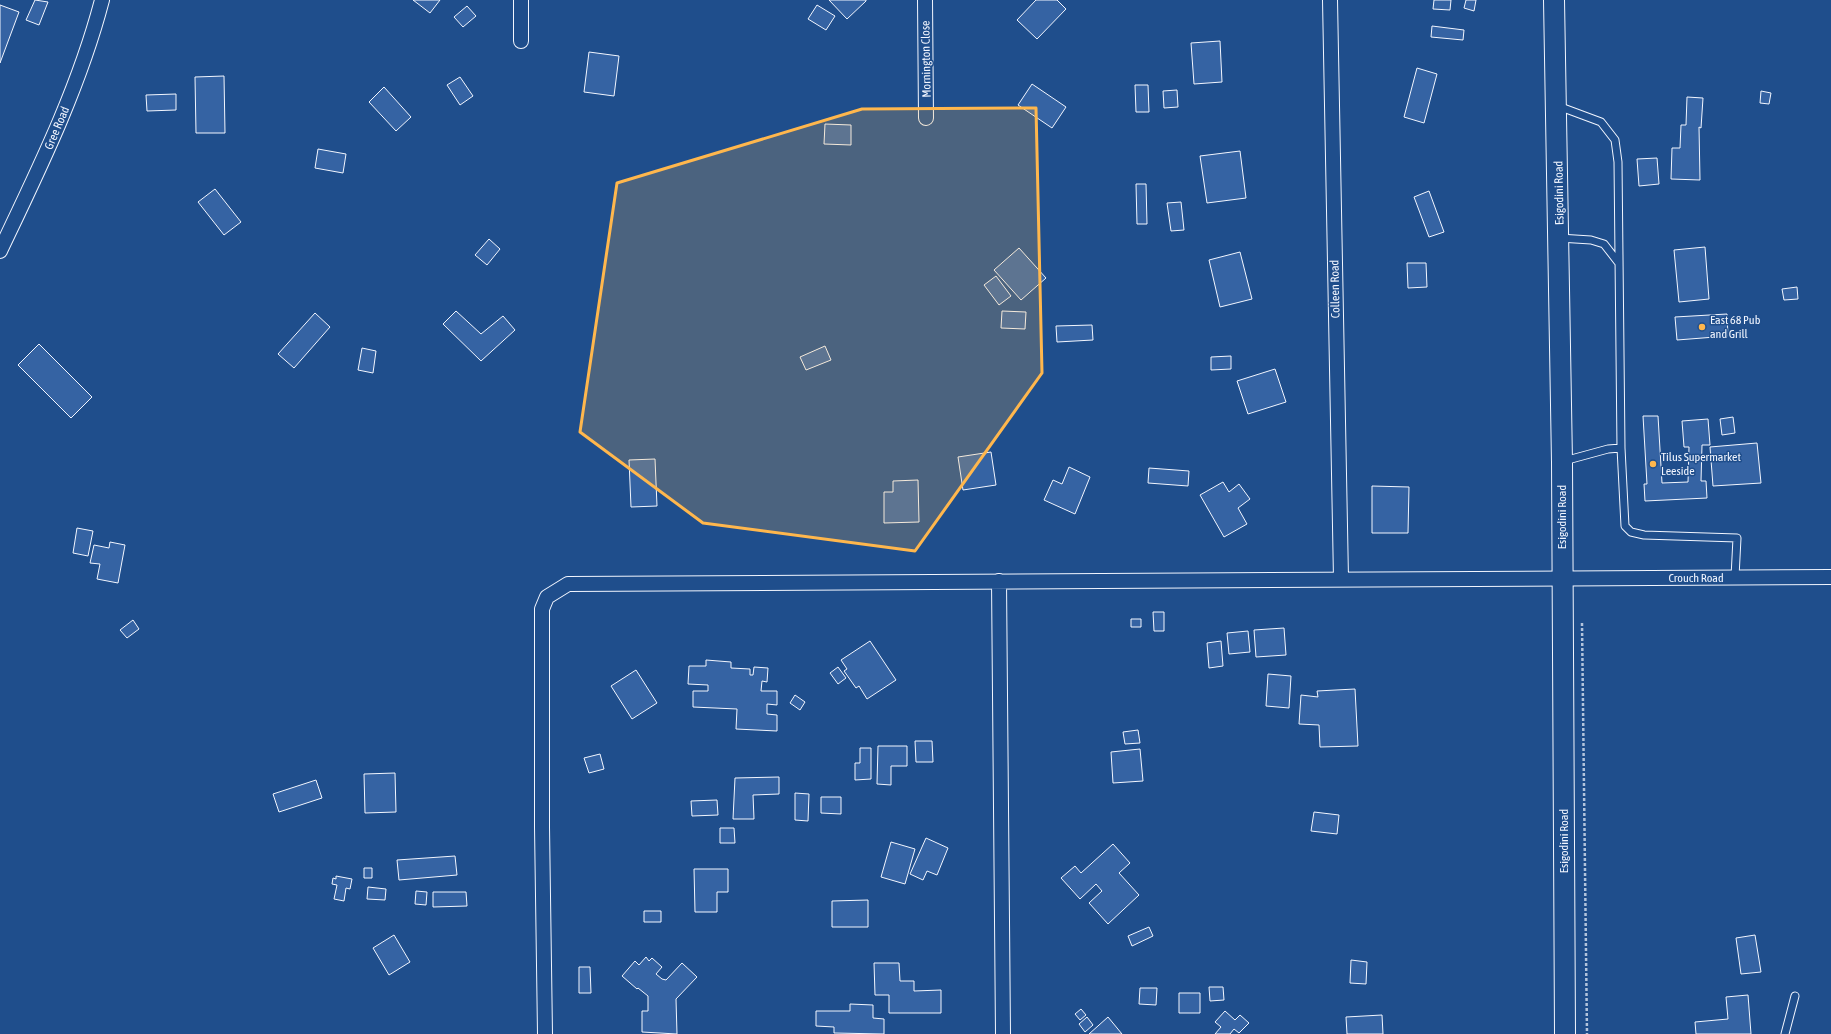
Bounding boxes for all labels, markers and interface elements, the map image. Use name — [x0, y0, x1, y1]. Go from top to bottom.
street label: Mornington Close — [918, 20, 934, 98]
street label: Gree Road — [42, 104, 72, 152]
street label: Esigodini Road — [1551, 161, 1567, 225]
street label: Colleen Road — [1327, 260, 1343, 318]
place label: East 68 Pub and Grill — [1710, 313, 1761, 341]
marker: East 68 Pub and Grill — [1697, 322, 1707, 332]
place label: Tilus Supermarket Leeside — [1661, 450, 1741, 478]
marker: Tilus Supermarket Leeside — [1648, 459, 1658, 469]
street label: Esigodini Road — [1555, 485, 1569, 549]
street label: Crouch Road — [1668, 571, 1724, 585]
street label: Esigodini Road — [1557, 809, 1571, 873]

